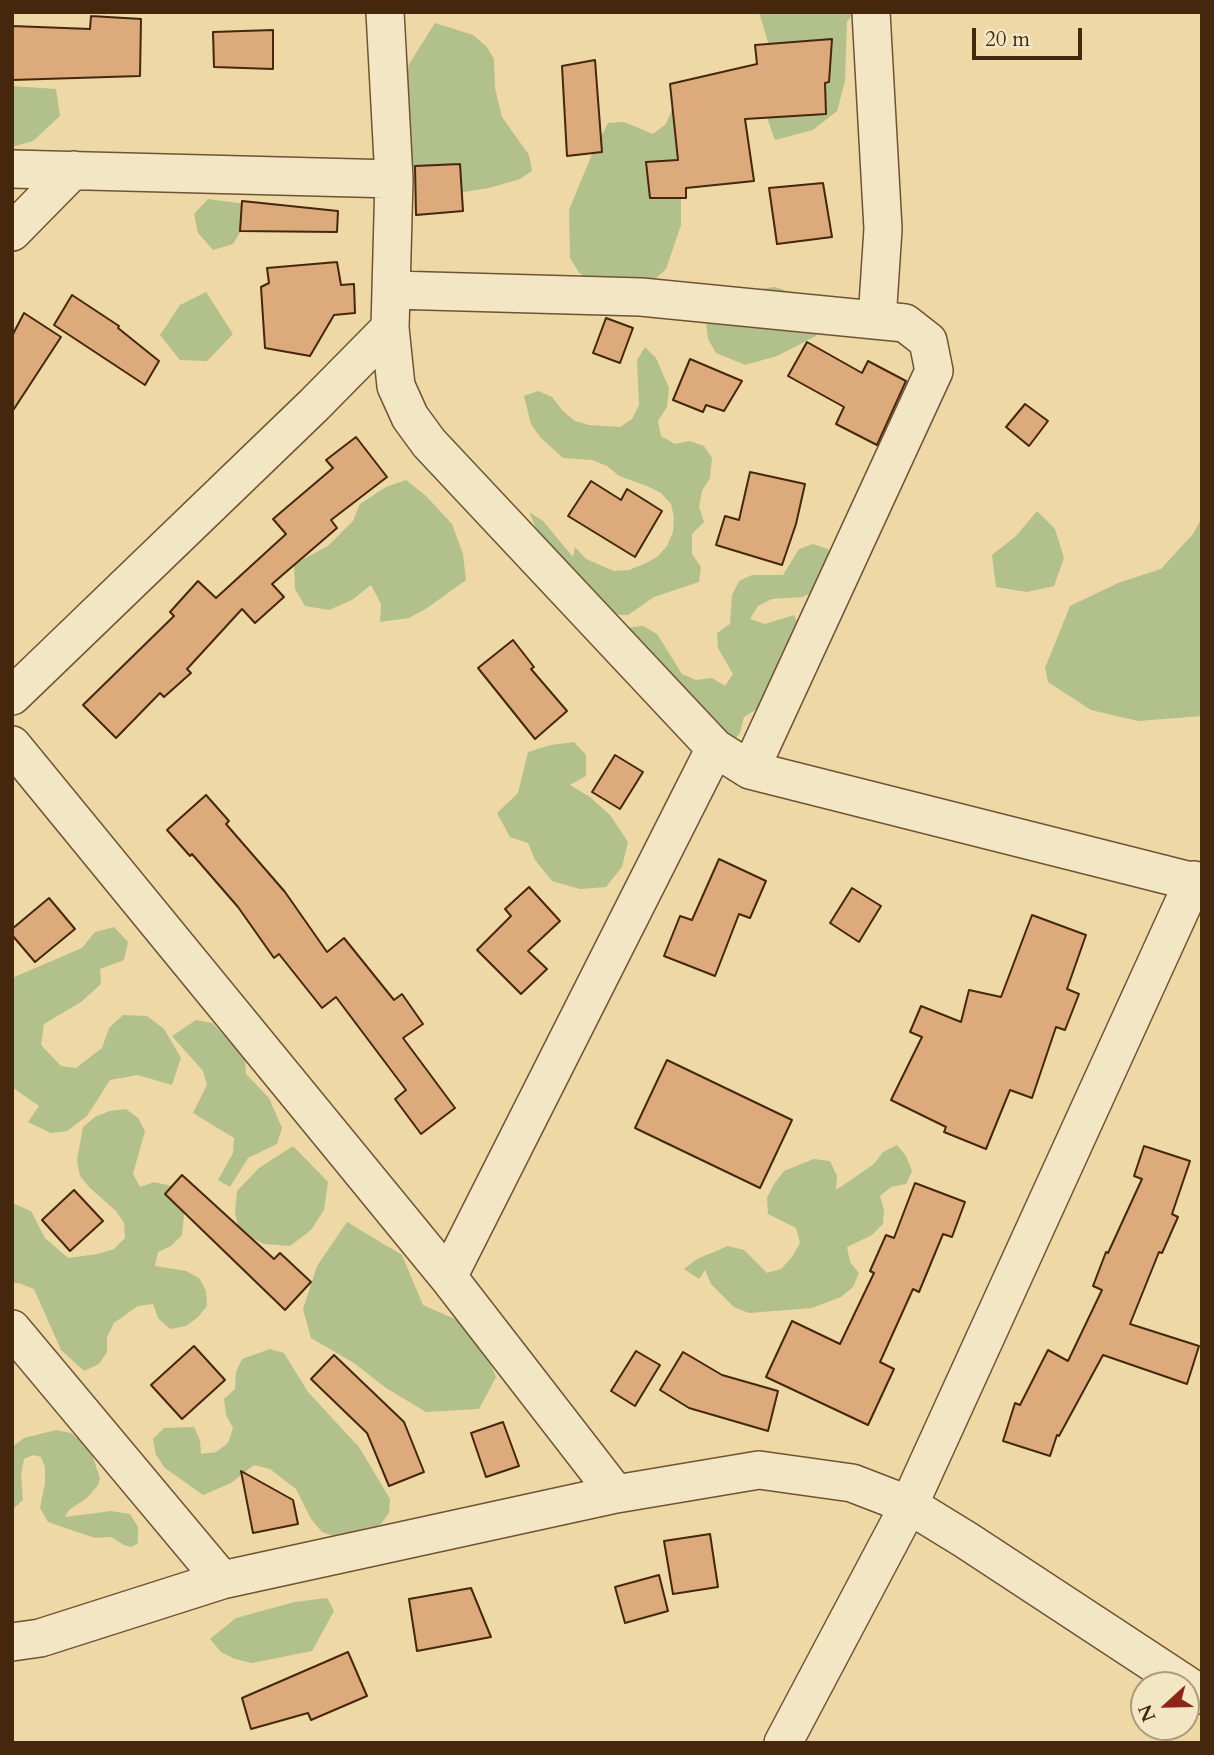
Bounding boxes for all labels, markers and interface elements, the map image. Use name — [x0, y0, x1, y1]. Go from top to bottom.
scale bar — [976, 14, 1086, 58]
text: 20 m — [985, 25, 1030, 54]
north arrow — [1130, 1671, 1200, 1741]
text: N — [1132, 1701, 1163, 1726]

